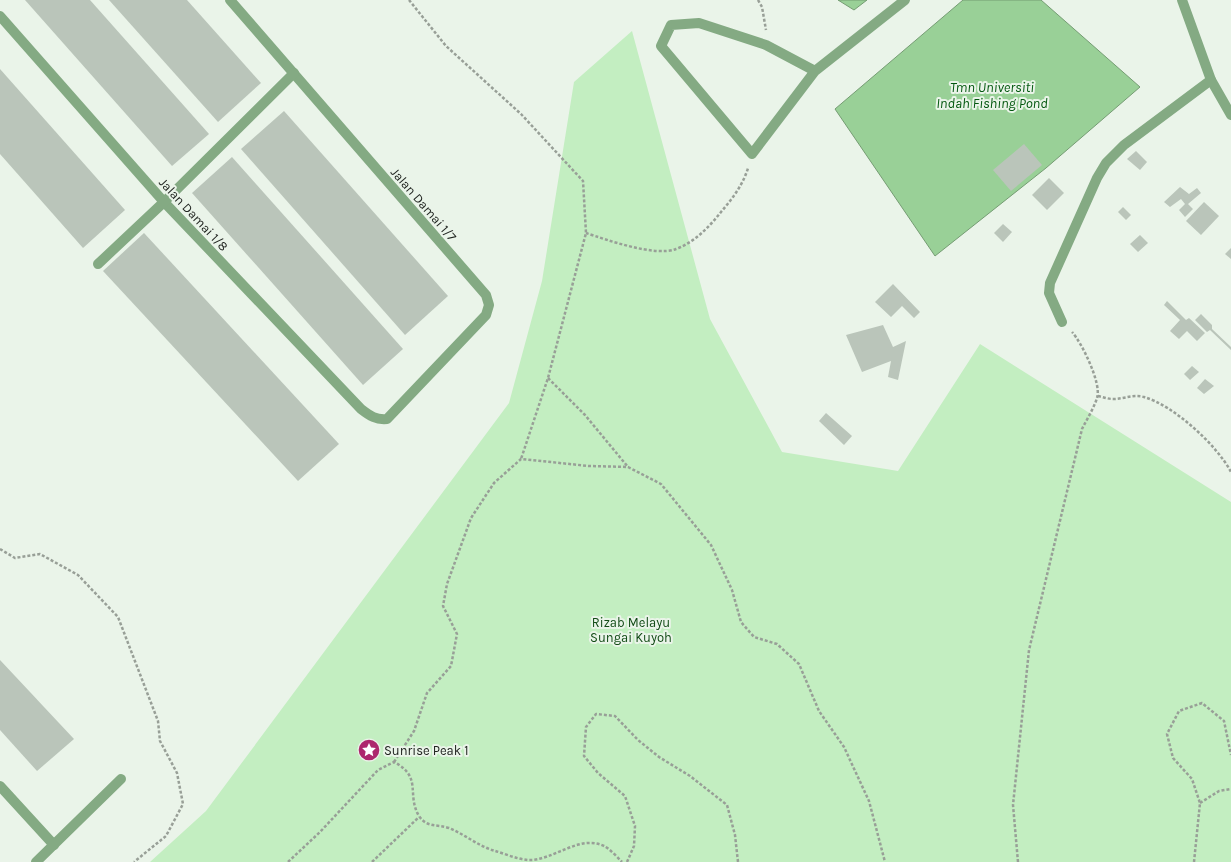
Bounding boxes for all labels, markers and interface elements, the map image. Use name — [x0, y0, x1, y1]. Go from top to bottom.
water label: Tmn Universiti Indah Fishing Pond — [936, 79, 1048, 112]
street label: Jalan Damai 1/7 — [388, 165, 460, 244]
street label: Jalan Damai 1/8 — [156, 175, 231, 254]
park label: Rizab Melayu Sungai Kuyoh — [590, 615, 672, 645]
place icon: Sunrise Peak 1 — [356, 737, 382, 763]
place label: Sunrise Peak 1 — [384, 743, 468, 758]

